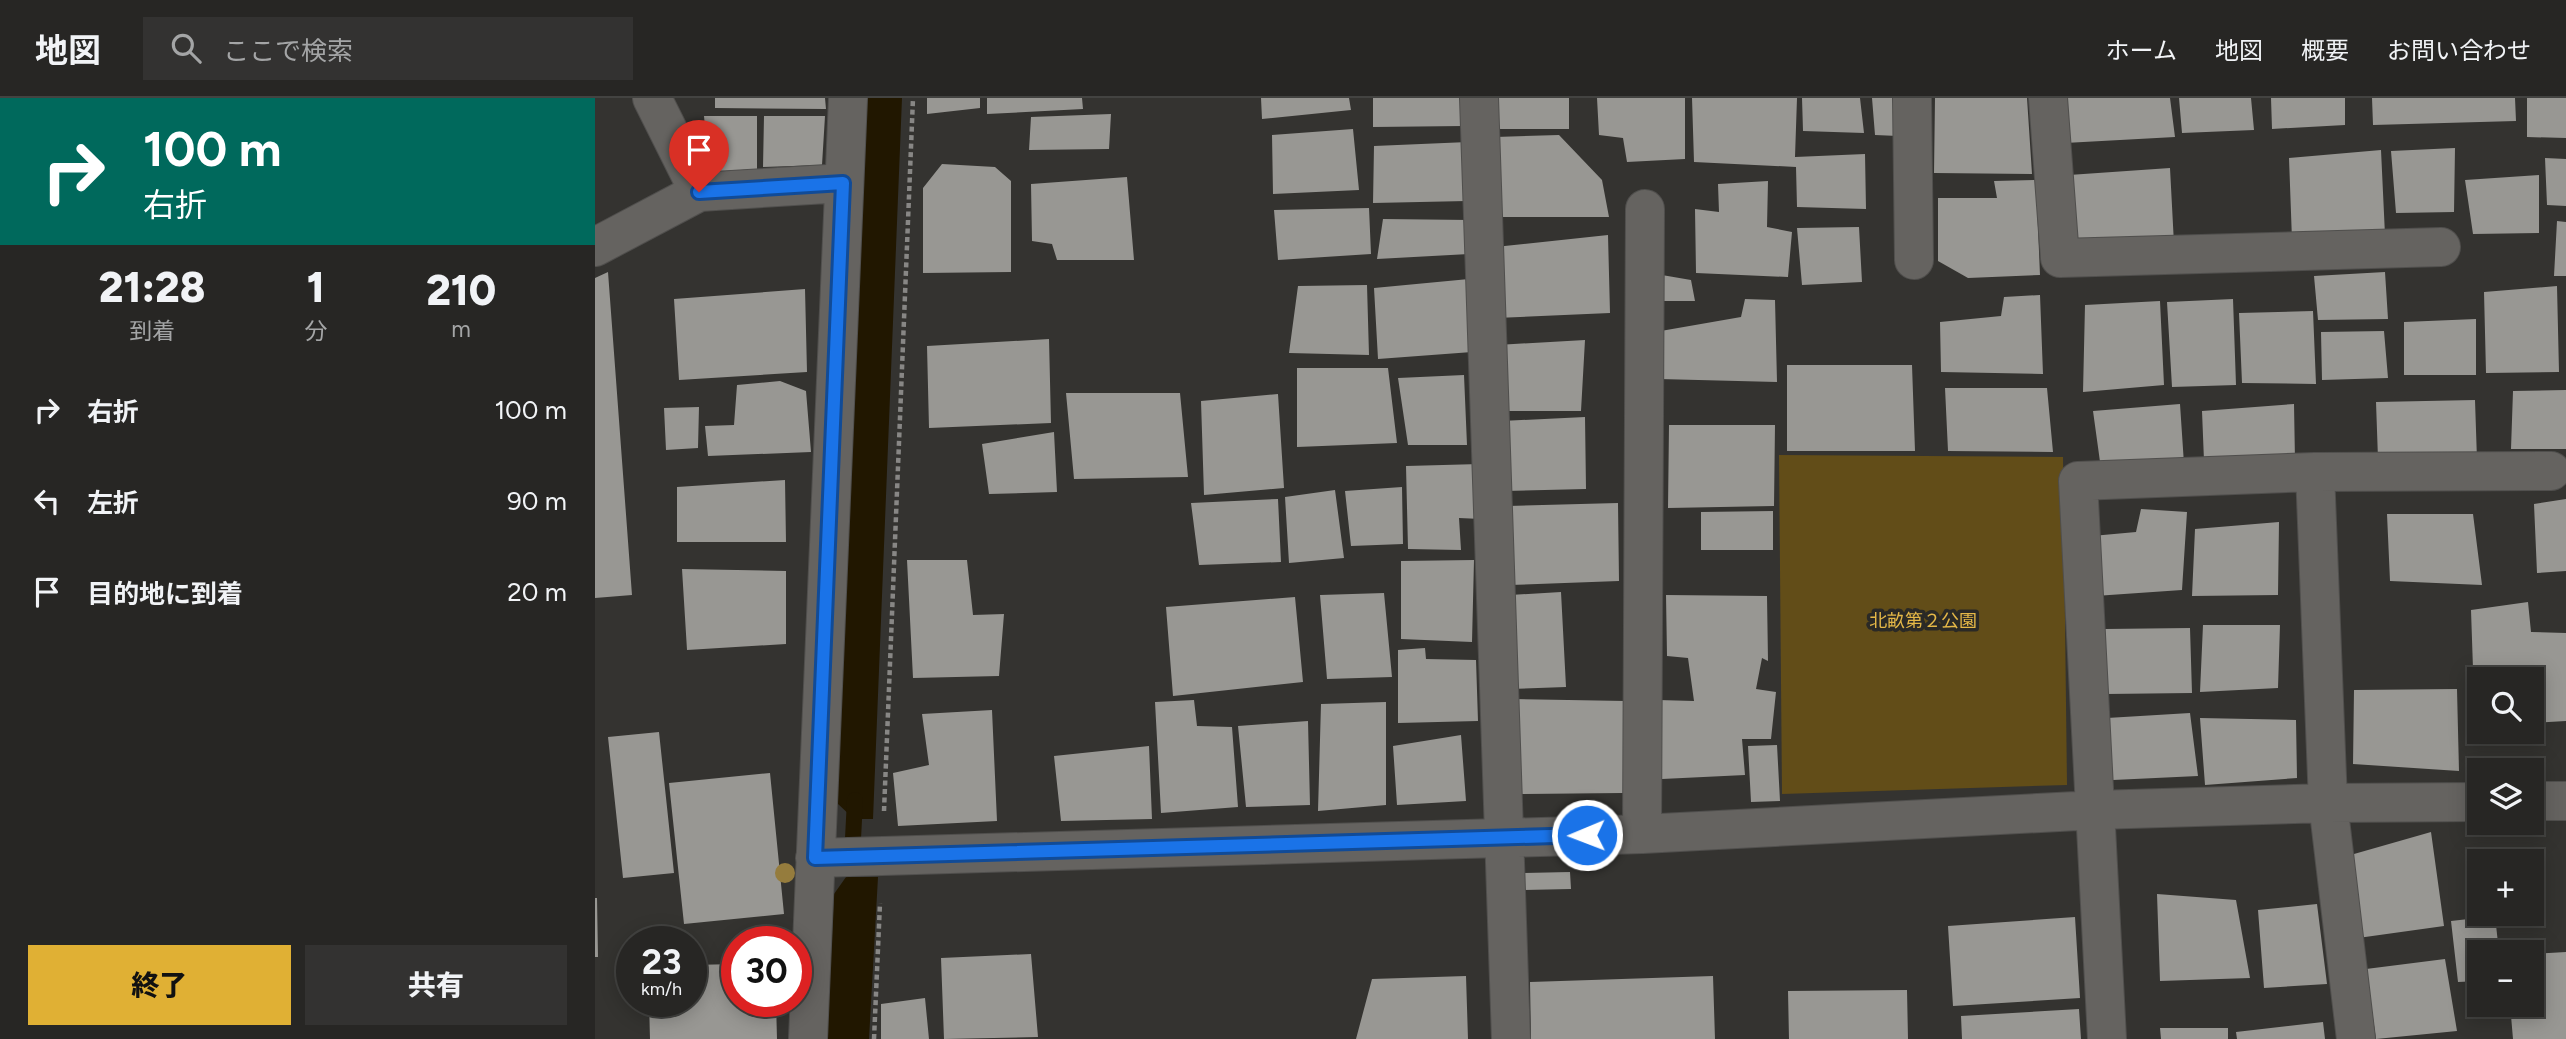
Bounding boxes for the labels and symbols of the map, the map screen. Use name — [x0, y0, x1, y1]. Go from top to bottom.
pin — [669, 120, 729, 192]
park label: 北畝第２公園 — [1869, 610, 1977, 632]
position arrow — [1550, 798, 1624, 872]
speed limit sign: 30 — [721, 926, 812, 1017]

